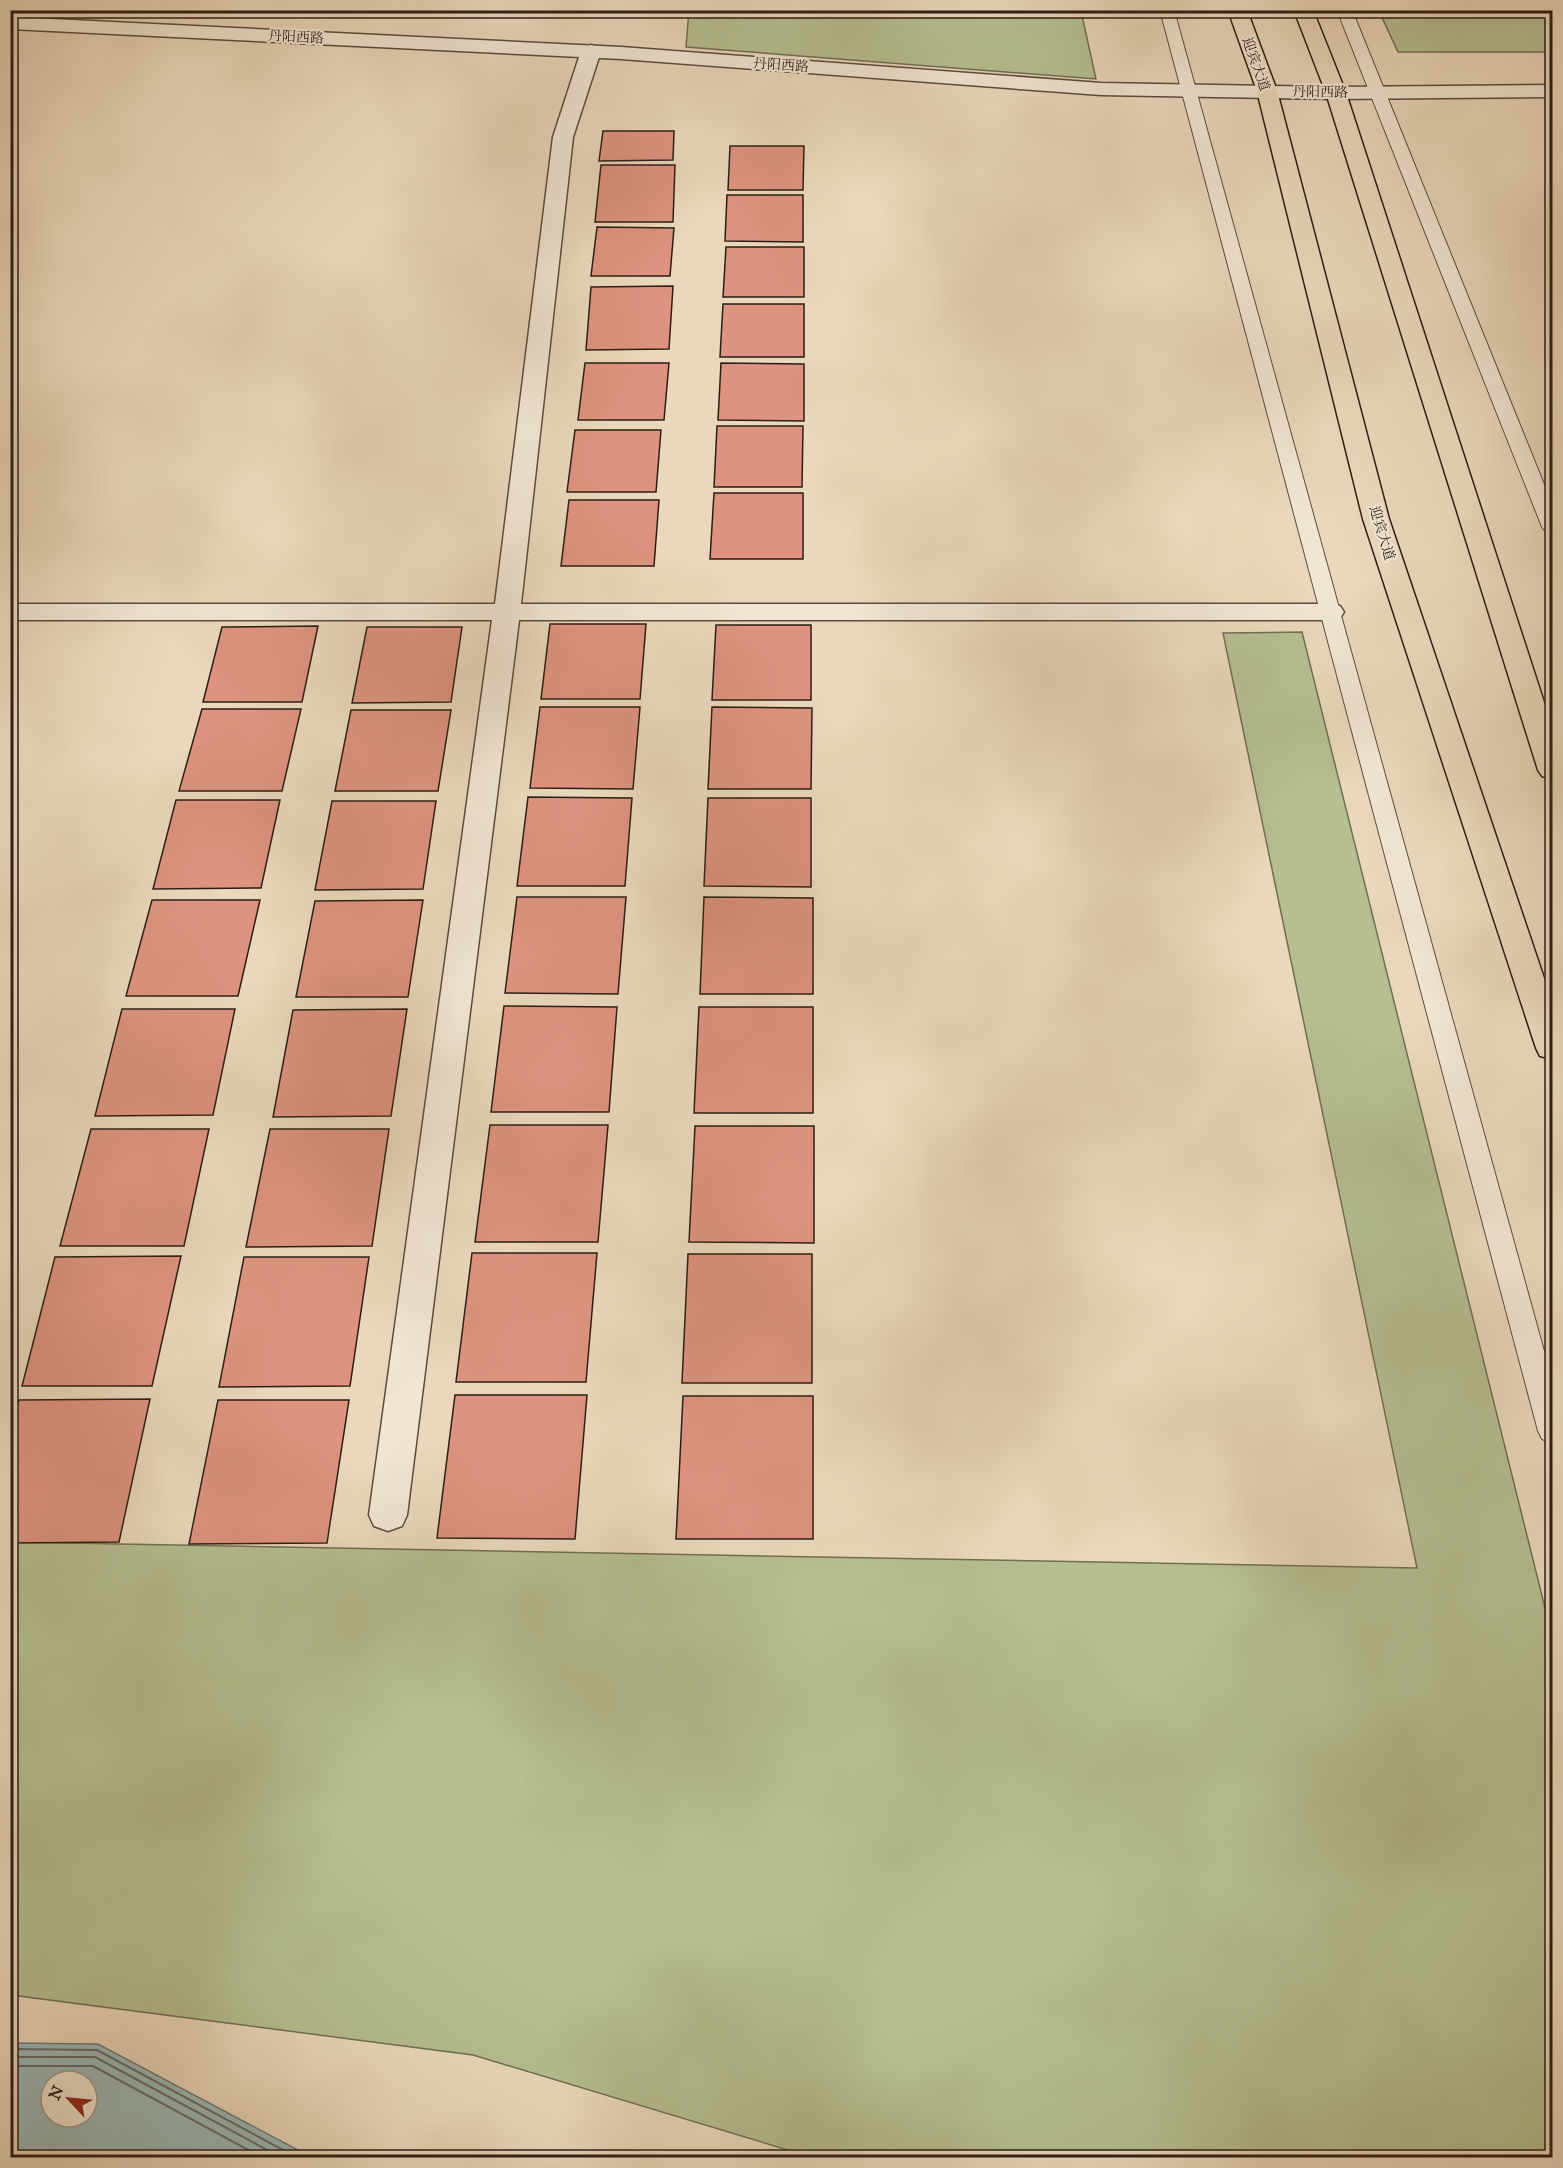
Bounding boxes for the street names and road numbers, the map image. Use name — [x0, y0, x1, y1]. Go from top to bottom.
street label: 丹阳西路 — [268, 27, 324, 47]
street label: 迎宾大道 — [1238, 35, 1274, 93]
street label: 丹阳西路 — [752, 55, 810, 75]
street label: 丹阳西路 — [1292, 83, 1348, 101]
street label: 迎宾大道 — [1366, 504, 1398, 562]

